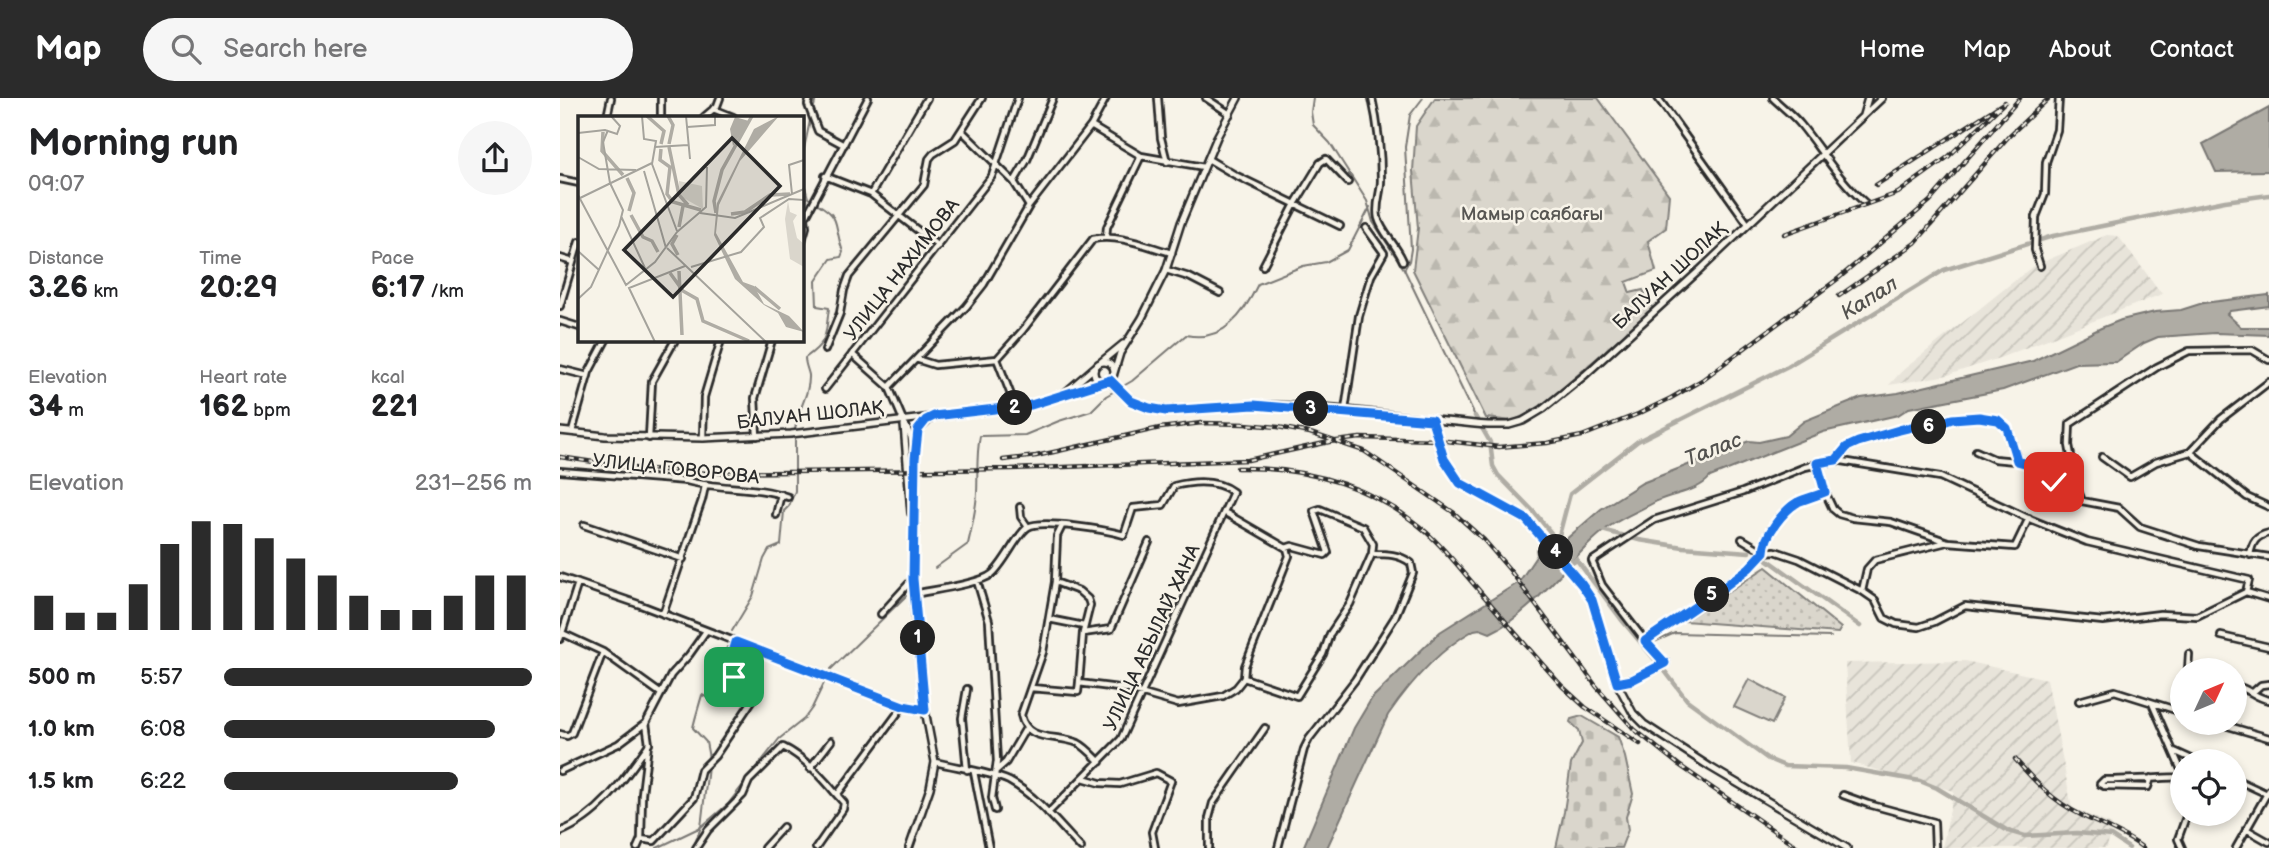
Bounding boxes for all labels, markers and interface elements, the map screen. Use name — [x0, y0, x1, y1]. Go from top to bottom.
search box — [143, 18, 633, 81]
text: Map — [35, 29, 101, 69]
icon: search — [167, 30, 205, 68]
text: Search here — [223, 34, 367, 65]
text: Home — [1860, 35, 1925, 64]
text: Map — [1963, 35, 2011, 64]
text: About — [2049, 35, 2111, 64]
text: Contact — [2149, 35, 2234, 64]
inset map — [578, 116, 803, 341]
text: Morning run — [28, 121, 239, 166]
button: share — [458, 121, 532, 195]
text: 09:07 — [28, 170, 84, 198]
street label: УЛИЦА НАХИМОВА — [840, 194, 965, 346]
park label: Мамыр саябағы — [1461, 203, 1603, 226]
street label: БАЛУАН ШОЛАҚ — [1608, 217, 1732, 335]
text: Distance — [28, 247, 104, 270]
text: Time — [199, 247, 241, 270]
text: Pace — [371, 247, 414, 270]
text: 3.26 — [28, 270, 88, 306]
text: 20:29 — [199, 270, 278, 306]
text: 6:17 — [371, 270, 425, 306]
water label: Капал — [1836, 271, 1902, 326]
text: km — [88, 280, 118, 303]
text: /km — [425, 280, 464, 303]
text: Elevation — [28, 366, 107, 389]
text: Heart rate — [199, 366, 287, 389]
text: kcal — [371, 366, 405, 389]
text: 34 — [28, 389, 63, 425]
text: 162 — [199, 389, 248, 425]
text: 221 — [371, 389, 419, 425]
pin: 2 — [998, 390, 1032, 426]
pin: 3 — [1294, 392, 1328, 426]
street label: БАЛУАН ШОЛАҚ — [736, 396, 885, 435]
text: 2 — [1009, 396, 1020, 419]
text: 3 — [1305, 397, 1316, 420]
text: m — [63, 399, 84, 422]
text: bpm — [248, 399, 291, 422]
pin: 6 — [1912, 410, 1946, 444]
text: 6 — [1923, 415, 1934, 438]
water label: Талас — [1681, 427, 1746, 472]
street label: УЛИЦА ГОВОРОВА — [591, 449, 761, 490]
pin — [2024, 452, 2084, 512]
icon: check — [2035, 463, 2073, 501]
text: Elevation — [28, 469, 124, 497]
text: 231–256 m — [415, 469, 532, 497]
pin: 4 — [1538, 534, 1574, 570]
street label: УЛИЦА АБЫЛАЙ ХАНА — [1099, 540, 1206, 734]
text: 4 — [1550, 540, 1561, 563]
pin: 5 — [1694, 578, 1730, 612]
text: 5 — [1706, 583, 1717, 606]
pin: 1 — [900, 620, 936, 656]
text: 1 — [914, 626, 922, 649]
pin — [704, 647, 764, 707]
icon: arrive — [715, 658, 753, 696]
north arrow — [2170, 658, 2247, 735]
map controls — [2170, 658, 2247, 826]
text: 500 m — [28, 663, 96, 691]
text: 5:57 — [140, 663, 182, 691]
text: 1.0 km — [28, 715, 95, 743]
text: 6:08 — [140, 715, 186, 743]
button: locate — [2170, 749, 2247, 826]
text: 1.5 km — [28, 767, 94, 795]
text: 6:22 — [140, 767, 186, 795]

